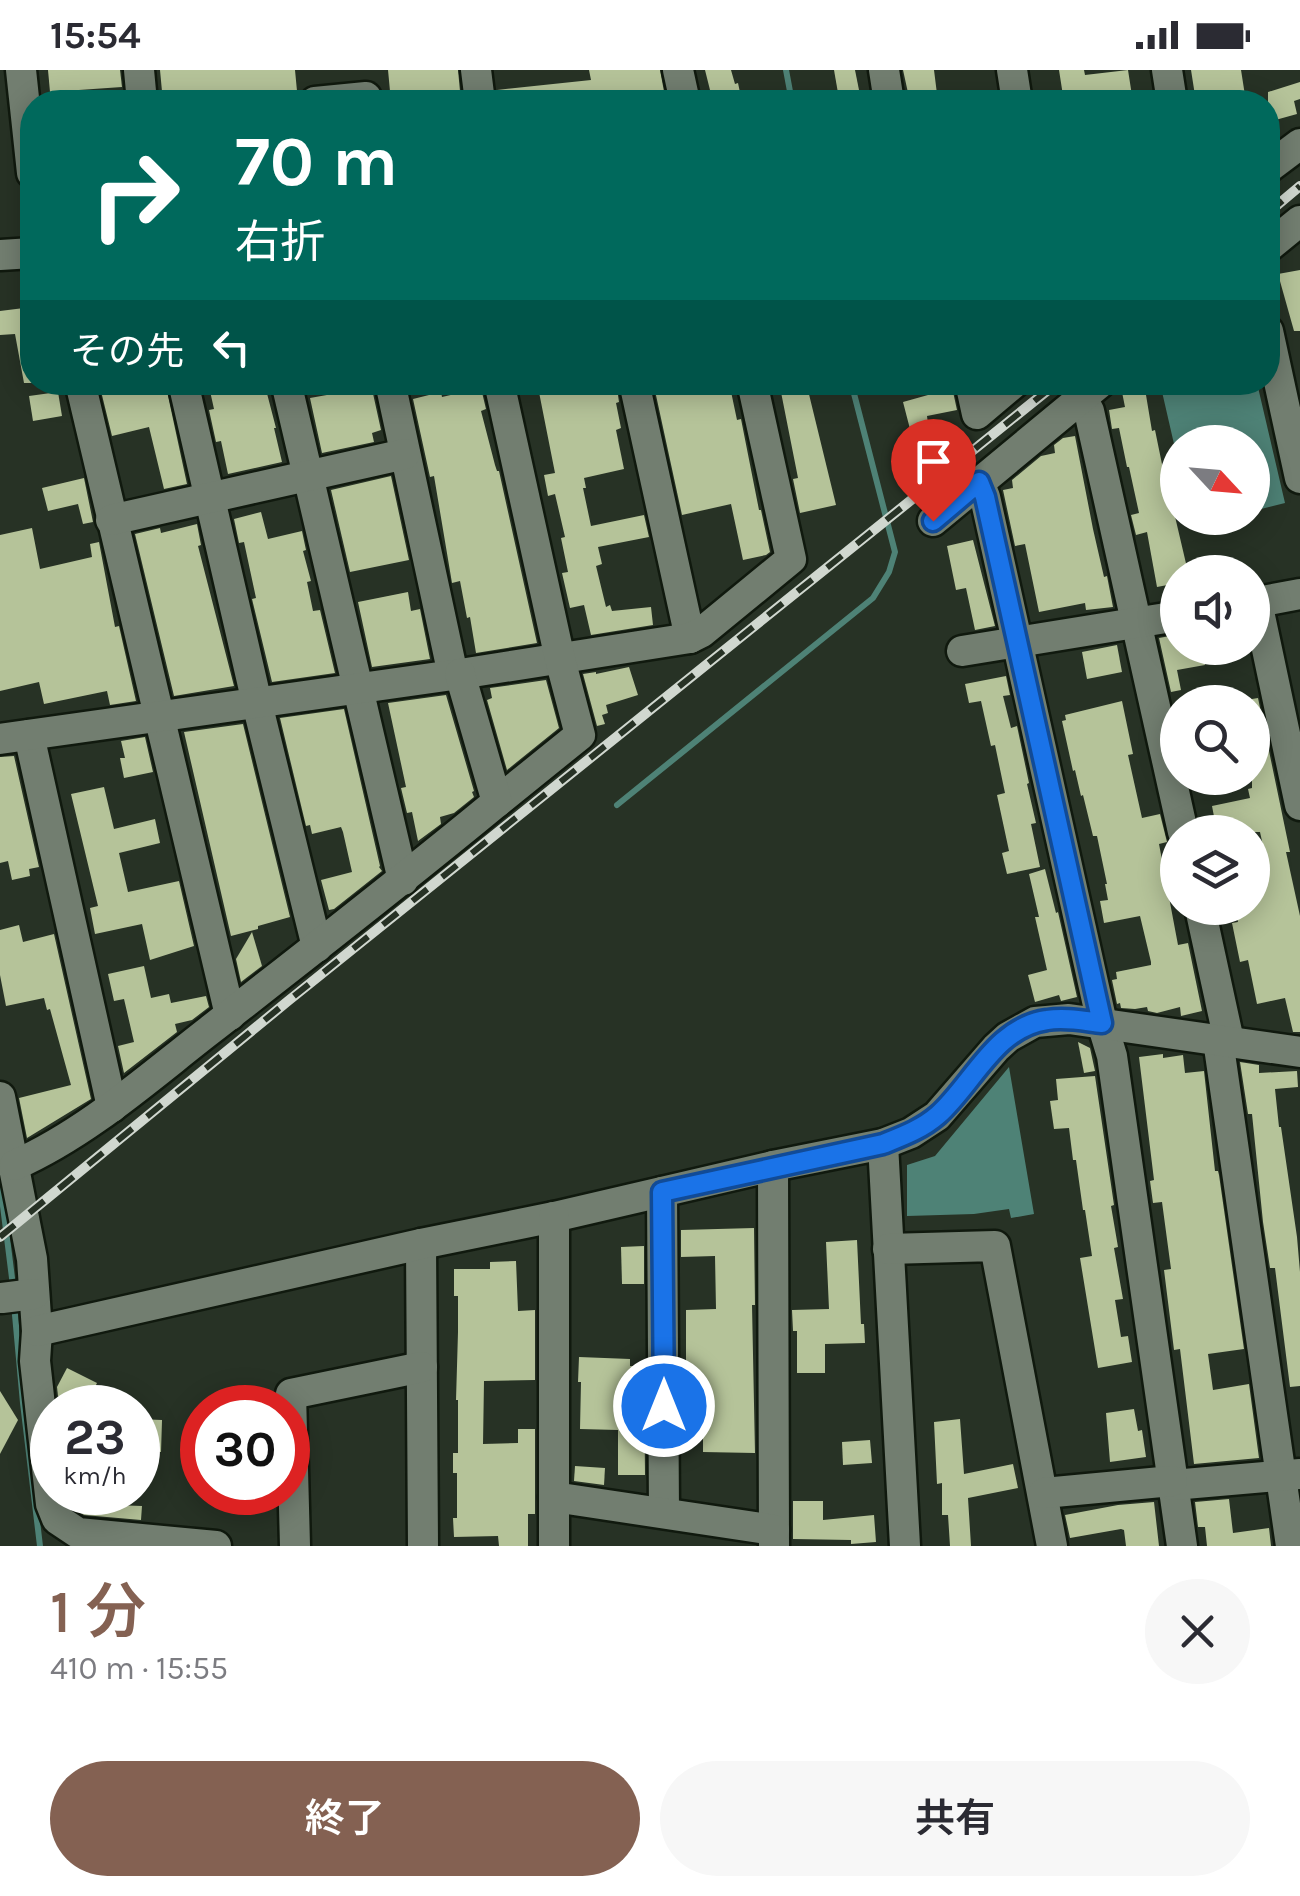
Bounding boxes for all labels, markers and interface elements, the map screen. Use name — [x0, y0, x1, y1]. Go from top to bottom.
text: 15:54 — [50, 13, 141, 58]
text: 70 m — [235, 121, 398, 203]
icon: right — [70, 130, 200, 260]
text: 右折 — [235, 216, 325, 268]
icon: left — [204, 320, 259, 375]
text: その先 — [70, 329, 184, 374]
pin — [891, 419, 976, 522]
north arrow — [1160, 425, 1270, 535]
map controls — [1160, 425, 1270, 925]
icon: arrive — [906, 434, 961, 489]
button: sound — [1160, 555, 1270, 665]
button: search — [1160, 685, 1270, 795]
button: layers — [1160, 815, 1270, 925]
position arrow — [612, 1354, 716, 1458]
speed limit sign: 30 — [180, 1385, 310, 1515]
text: 23 — [64, 1408, 126, 1467]
text: km/h — [63, 1461, 127, 1490]
text: 1 分 — [50, 1577, 146, 1647]
button: close — [1145, 1579, 1250, 1684]
text: 410 m · 15:55 — [50, 1650, 228, 1687]
button: 終了 — [50, 1761, 640, 1876]
button: 共有 — [660, 1761, 1250, 1876]

